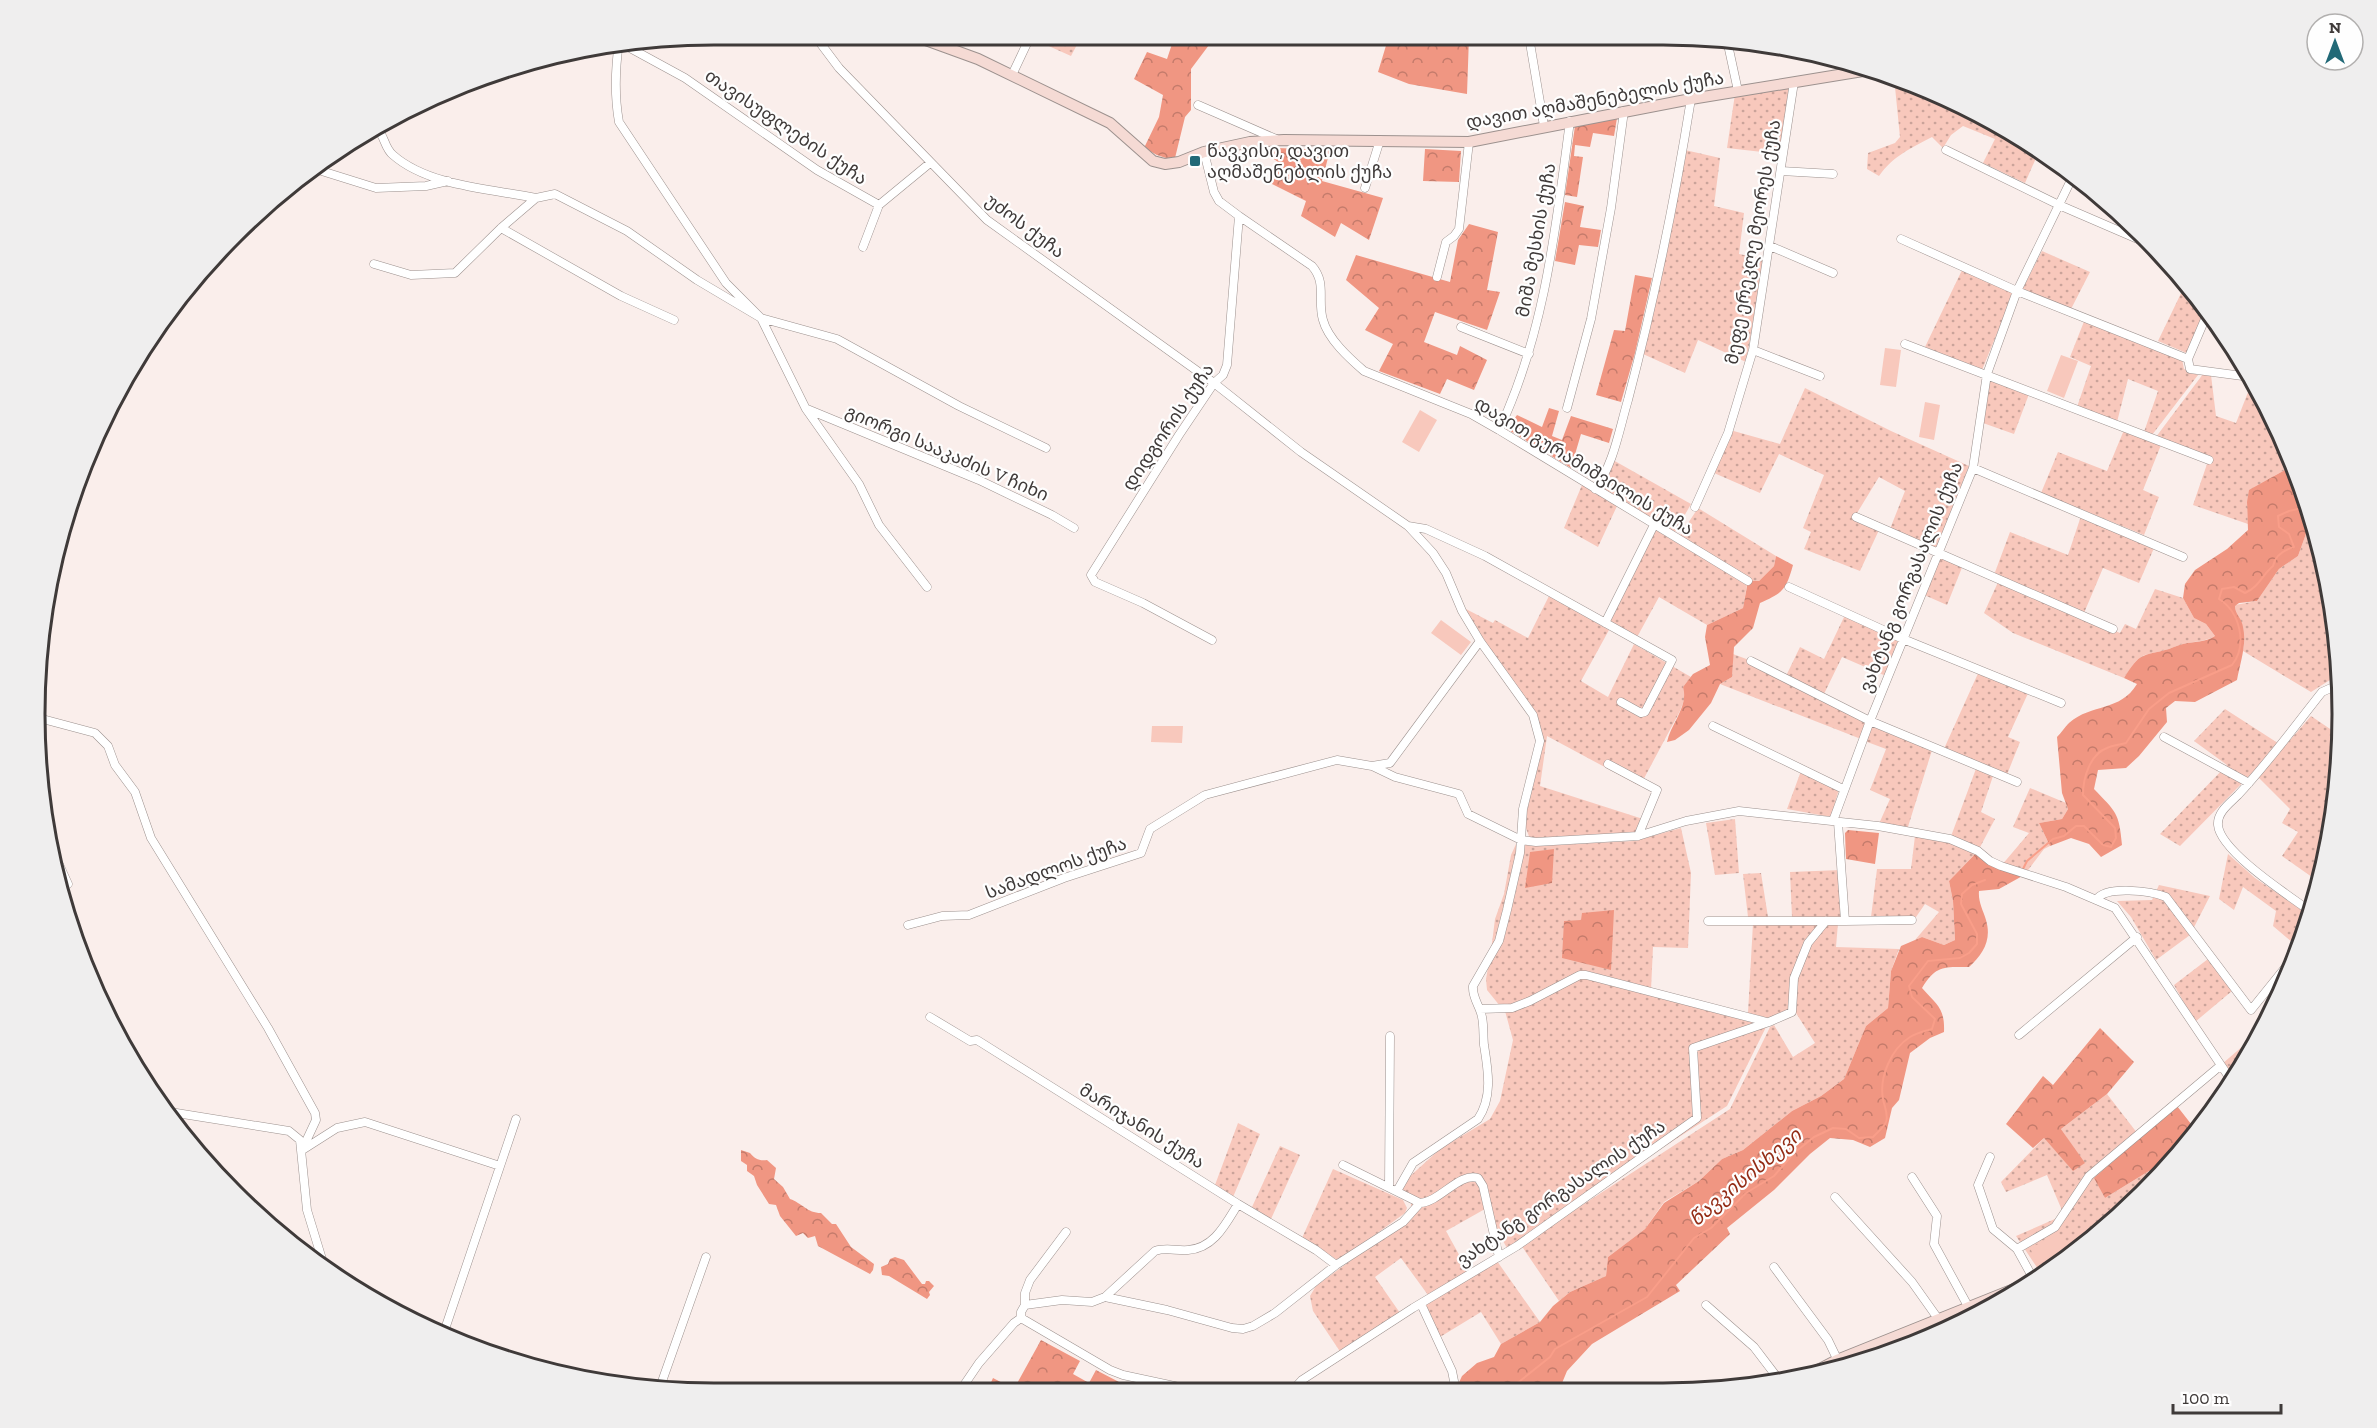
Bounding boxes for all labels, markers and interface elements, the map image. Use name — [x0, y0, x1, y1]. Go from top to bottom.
north arrow — [2305, 12, 2365, 72]
text: N — [2329, 18, 2341, 37]
street label: თავისუფლების ქუჩა — [701, 64, 871, 190]
street label: დავით აღმაშენებელის ქუჩა — [1464, 66, 1726, 134]
street label: მეფე ერეკლე მეორეს ქუჩა — [1721, 118, 1785, 366]
place label: წავკისი, დავით აღმაშენებლის ქუჩა — [1207, 140, 1392, 183]
marker: წავკისი, დავით აღმაშენებლის ქუჩა — [1188, 154, 1202, 168]
street label: მიშა მესხის ქუჩა — [1512, 161, 1560, 319]
street label: უძოს ქუჩა — [981, 189, 1069, 263]
street label: დიდგორის ქუჩა — [1117, 359, 1219, 495]
street label: დავით გურამიშვილის ქუჩა — [1471, 392, 1697, 540]
street label: გიორგი სააკაძის V ჩიხი — [842, 400, 1052, 506]
street label: ვახტანგ გორგასალის ქუჩა — [1855, 458, 1967, 696]
street label: სამადლოს ქუჩა — [982, 832, 1130, 904]
street label: მარიჯანის ქუჩა — [1075, 1079, 1209, 1173]
street label: ვახტანგ გორგასალის ქუჩა — [1452, 1115, 1670, 1271]
water label: წავკისისხევი — [1684, 1122, 1807, 1231]
scale bar — [2173, 1377, 2281, 1415]
text: 100 m — [2182, 1387, 2230, 1409]

